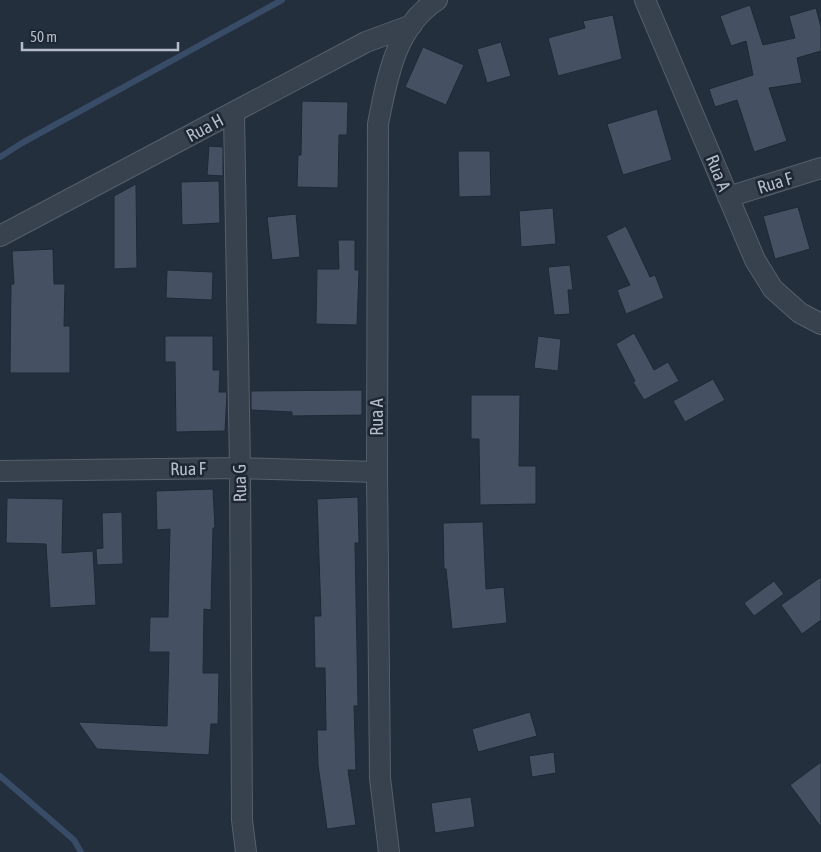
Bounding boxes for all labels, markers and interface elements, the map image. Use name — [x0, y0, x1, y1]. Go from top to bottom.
scale bar — [22, 20, 179, 52]
text: 50 m — [30, 28, 57, 45]
street label: Rua H — [183, 109, 227, 146]
street label: Rua A — [702, 152, 735, 194]
street label: Rua F — [755, 167, 796, 198]
street label: Rua A — [366, 398, 387, 436]
street label: Rua F — [170, 458, 207, 479]
street label: Rua G — [229, 464, 250, 502]

